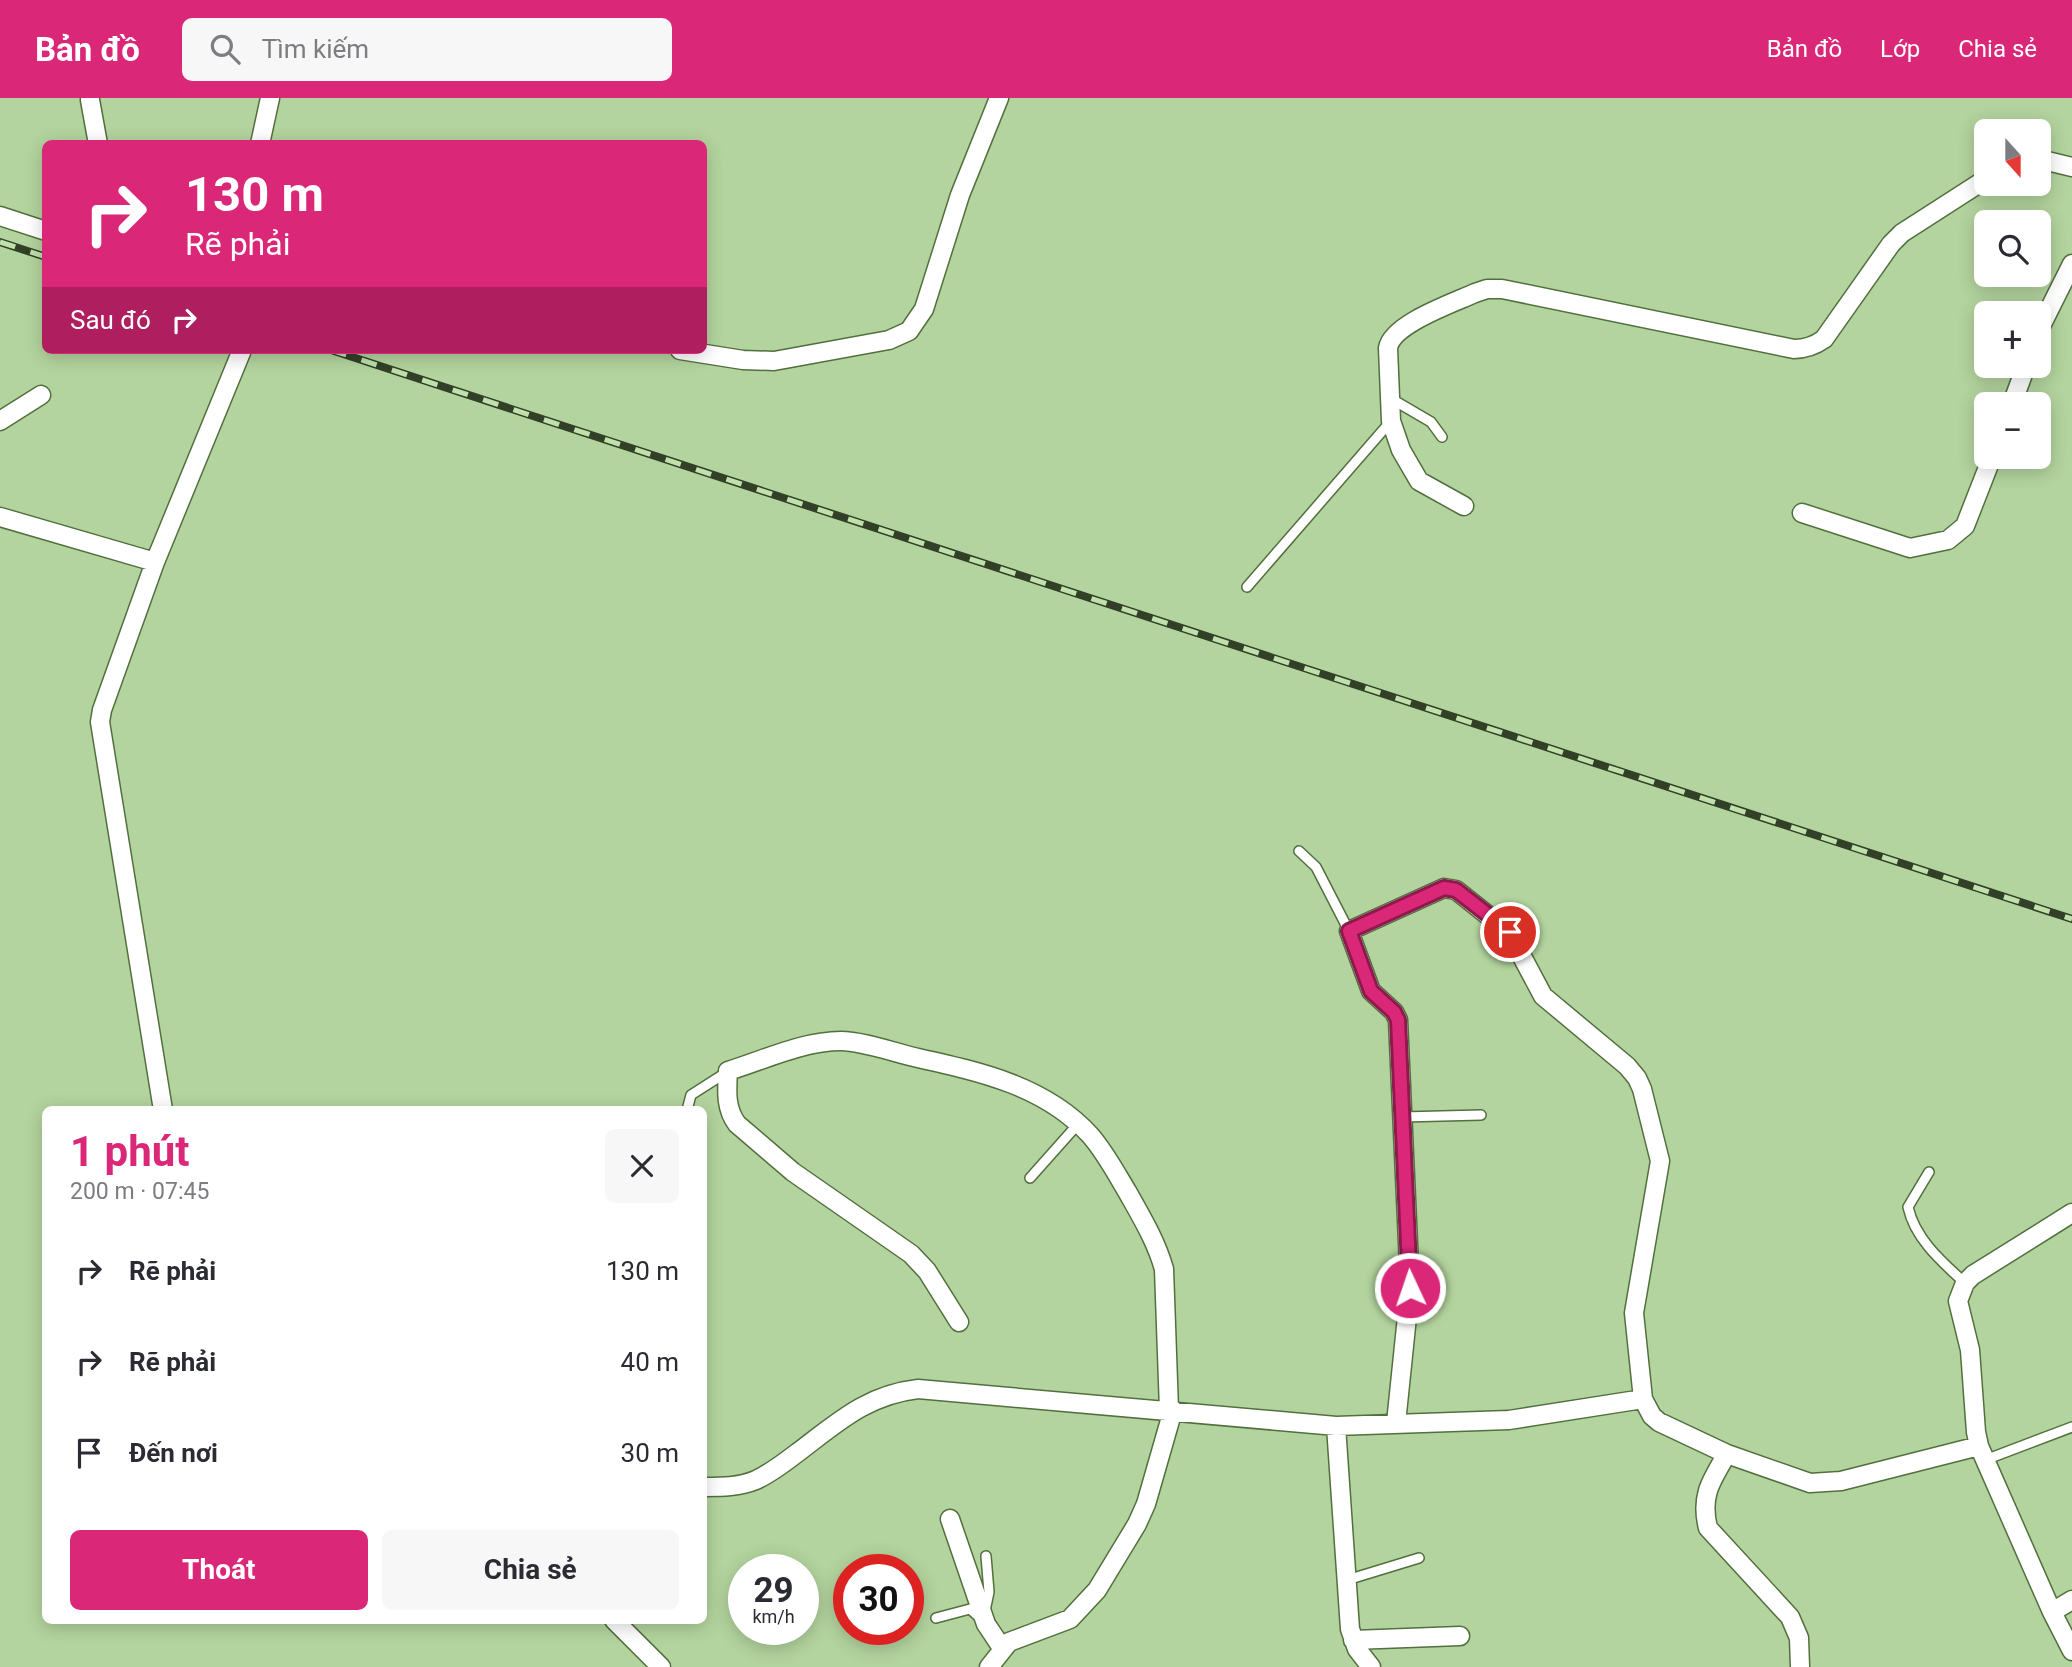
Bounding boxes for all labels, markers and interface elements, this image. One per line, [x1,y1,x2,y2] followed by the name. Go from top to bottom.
[182,18,672,81] search box
[35,30,140,69] text: Bản đồ
[206,30,244,68] icon: search
[262,34,369,64] text: Tìm kiếm
[1767,35,1842,63] text: Bản đồ
[1880,35,1920,63] text: Lớp
[1958,35,2037,63] text: Chia sẻ
[1974,119,2051,196] north arrow
[1974,119,2051,469] map controls
[185,166,324,223] text: 130 m
[70,168,161,259] icon: right
[1974,210,2051,287] button: search
[185,225,290,263] text: Rẽ phải
[165,301,203,339] icon: right
[1974,301,2051,378] button: +
[70,305,151,335] text: Sau đó
[1974,392,2051,469] button: −
[1480,902,1540,962] pin
[1491,913,1529,951] icon: arrive
[70,1127,189,1176] text: 1 phút
[605,1129,679,1203] button: close
[70,1178,209,1205] text: 200 m · 07:45
[1373,1251,1447,1325] position arrow
[70,1252,108,1290] icon: right
[129,1256,216,1286] text: Rẽ phải
[606,1256,679,1286] text: 130 m
[70,1343,108,1381] icon: right
[129,1347,216,1377] text: Rẽ phải
[621,1347,679,1377] text: 40 m
[70,1434,108,1472] icon: arrive
[129,1438,218,1468] text: Đến nơi
[621,1438,679,1468] text: 30 m
[70,1530,368,1610] button: Thoát
[382,1530,679,1610] button: Chia sẻ
[833,1554,924,1645] speed limit sign: 30
[753,1570,794,1611] text: 29
[752,1606,795,1627] text: km/h

